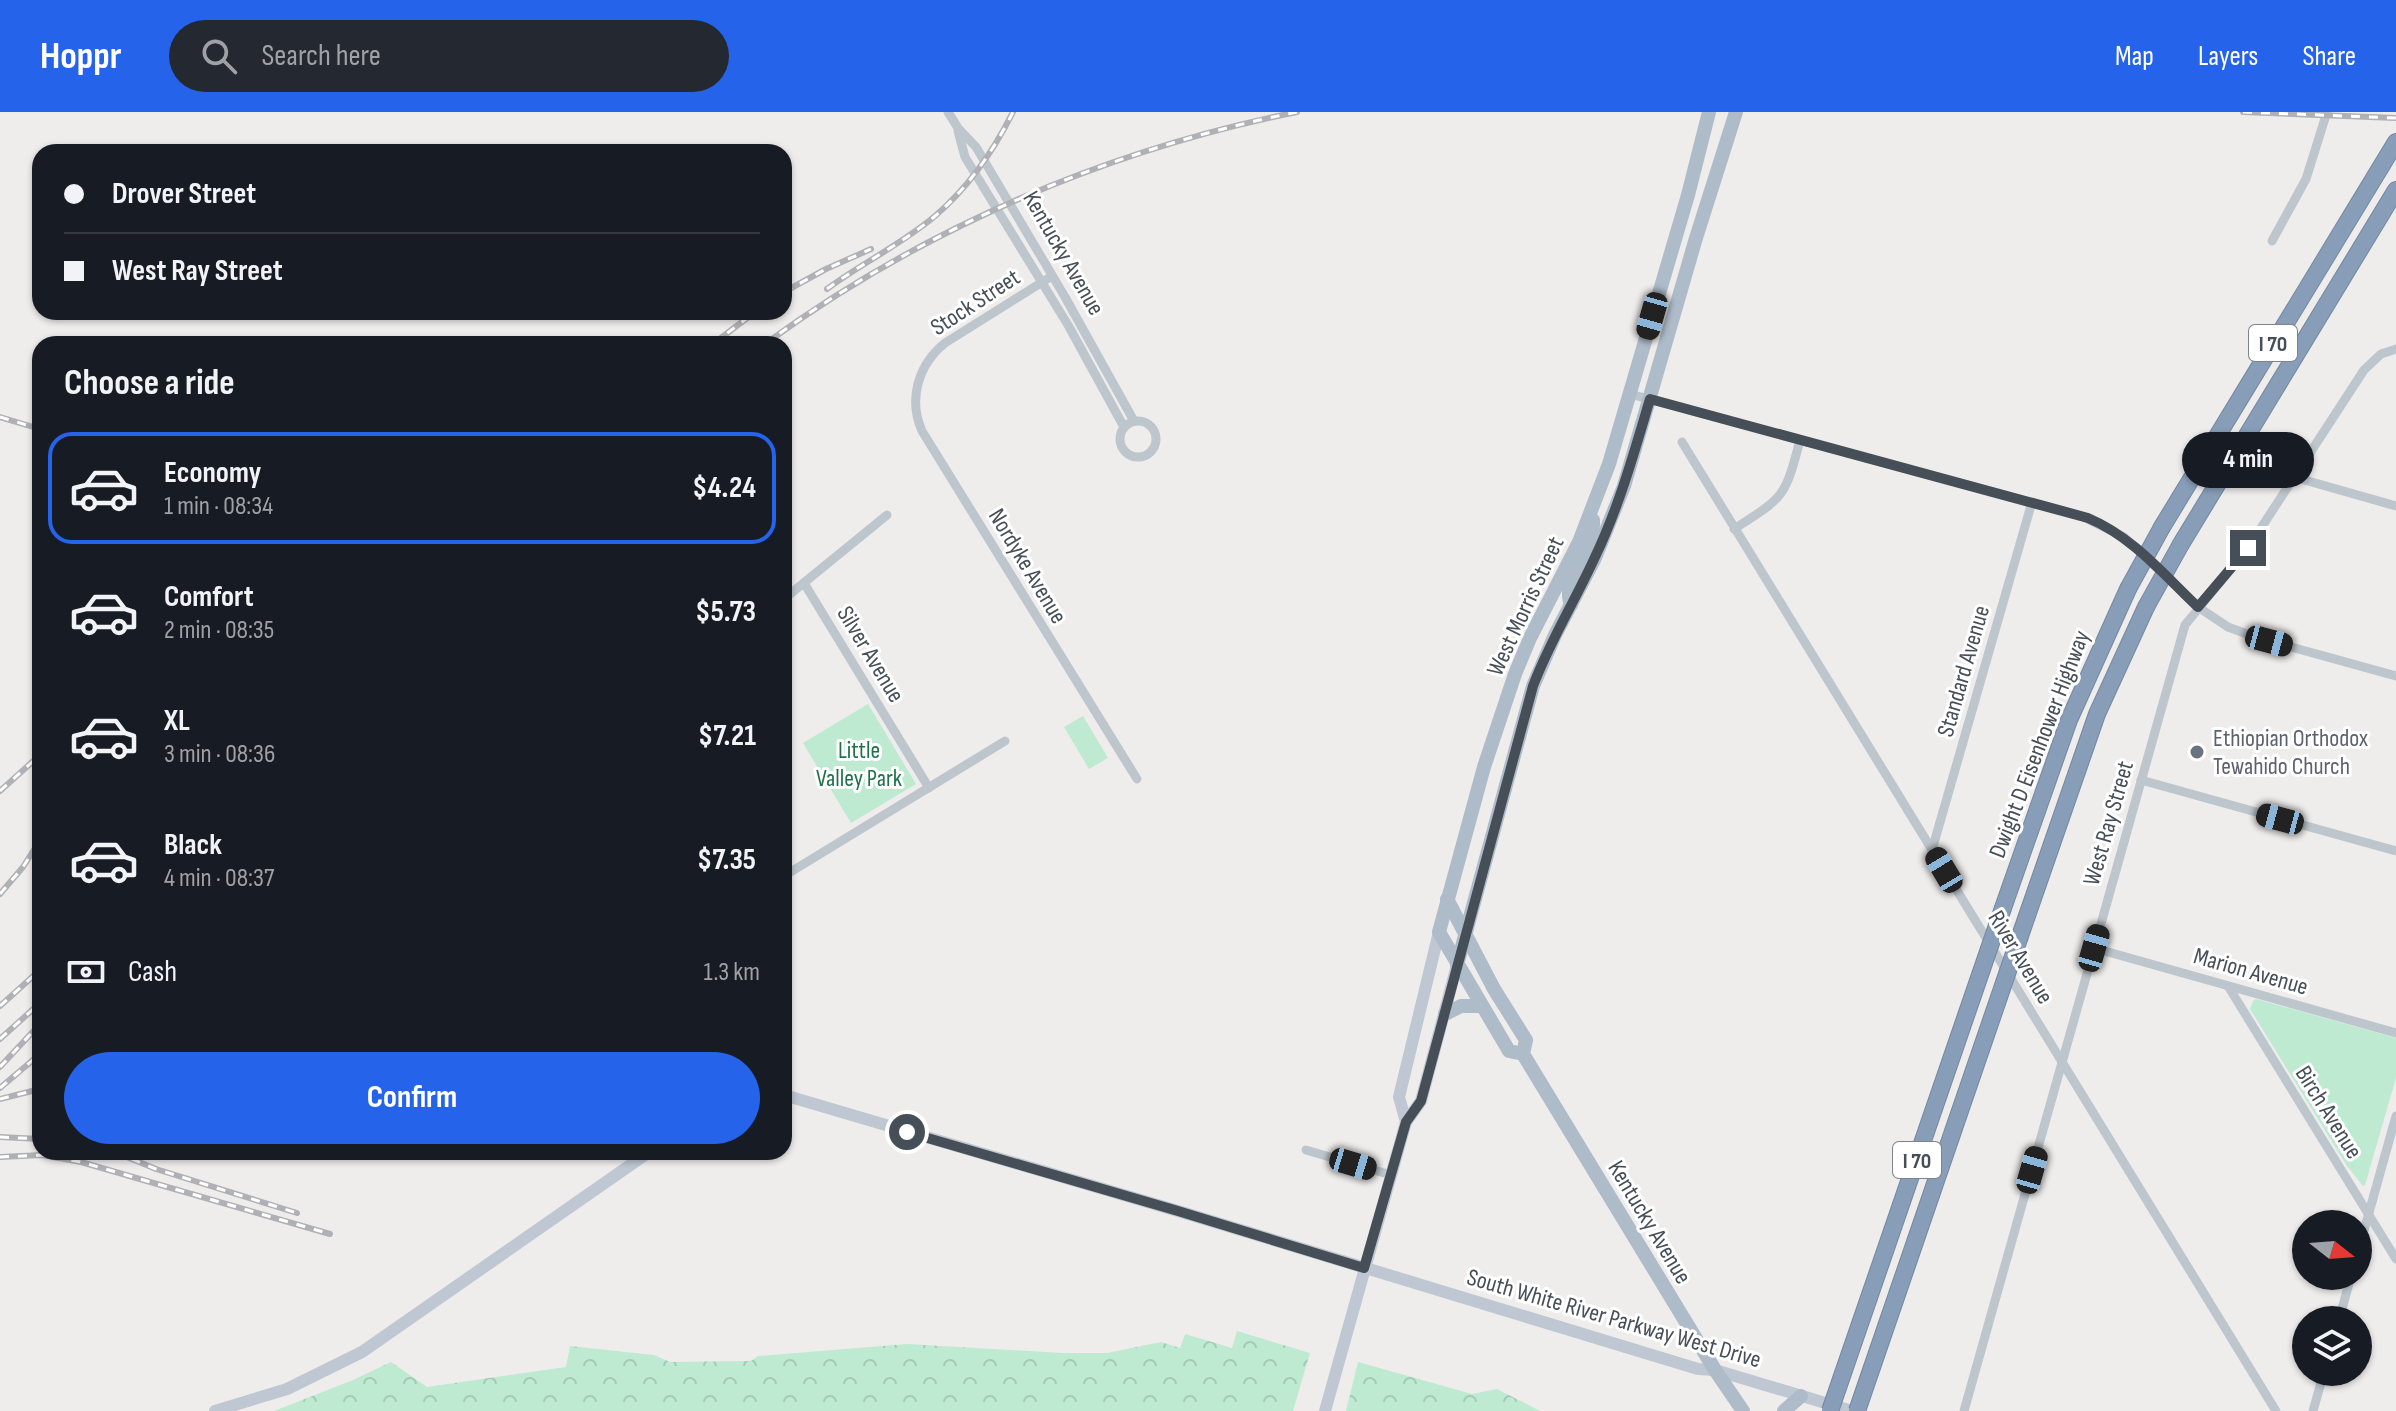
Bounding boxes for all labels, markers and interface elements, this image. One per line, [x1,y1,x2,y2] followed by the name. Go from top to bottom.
[169,20,729,92] search box
[40,34,121,79] text: Hoppr
[197,34,241,78] icon: search
[261,38,381,74] text: Search here
[2115,40,2154,73] text: Map
[2198,40,2258,73] text: Layers
[2302,40,2356,73] text: Share
[112,176,256,212] text: Drover Street
[1016,186,1111,320] street label: Kentucky Avenue
[112,253,283,289] text: West Ray Street
[925,263,1025,342] street label: Stock Street
[1634,290,1670,342] car
[2249,325,2297,361] road number: I 70
[64,362,235,405] text: Choose a ride
[2182,432,2314,488] callout: 4 min
[2223,444,2273,475] text: 4 min
[68,452,140,524] icon: car
[164,455,261,491] text: Economy
[692,470,756,506] text: $4.24
[164,491,273,522] text: 1 min · 08:34
[982,504,1073,629] street label: Nordyke Avenue
[2230,530,2266,566] route end
[1481,532,1570,680] street label: West Morris Street
[68,576,140,648] icon: car
[164,579,254,615] text: Comfort
[695,594,756,630] text: $5.73
[831,601,911,708] street label: Silver Avenue
[1931,602,1996,740] street label: Standard Avenue
[164,615,274,646] text: 2 min · 08:35
[2243,623,2295,659] car
[1983,626,2096,862] street label: Dwight D Eisenhower Highway
[68,700,140,772] icon: car
[164,703,190,739] text: XL
[698,718,756,754] text: $7.21
[2213,724,2368,781] place label: Ethiopian Orthodox Tewahido Church
[816,736,902,793] park label: Little Valley Park
[164,739,275,770] text: 3 min · 08:36
[2188,743,2206,761] marker: Ethiopian Orthodox Tewahido Church
[2077,758,2140,889] street label: West Ray Street
[2254,801,2306,837] car
[68,824,140,896] icon: car
[164,827,222,863] text: Black
[697,842,756,878] text: $7.35
[1921,843,1967,897] car
[164,863,274,894] text: 4 min · 08:37
[1981,905,2060,1009] street label: River Avenue
[2076,922,2112,974] car
[2190,941,2311,1002] street label: Marion Avenue
[64,950,108,994] icon: cash
[128,954,177,990] text: Cash
[704,957,760,988] text: 1.3 km
[64,1052,760,1144] button: Confirm
[2289,1060,2368,1164] street label: Birch Avenue
[889,1114,925,1150] route start
[1893,1142,1941,1178] road number: I 70
[2014,1144,2050,1196] car
[1327,1146,1379,1182] car
[1601,1155,1698,1289] street label: Kentucky Avenue
[2292,1210,2372,1290] north arrow
[2292,1210,2372,1386] map controls
[1463,1263,1764,1374] street label: South White River Parkway West Drive
[2292,1306,2372,1386] button: layers

